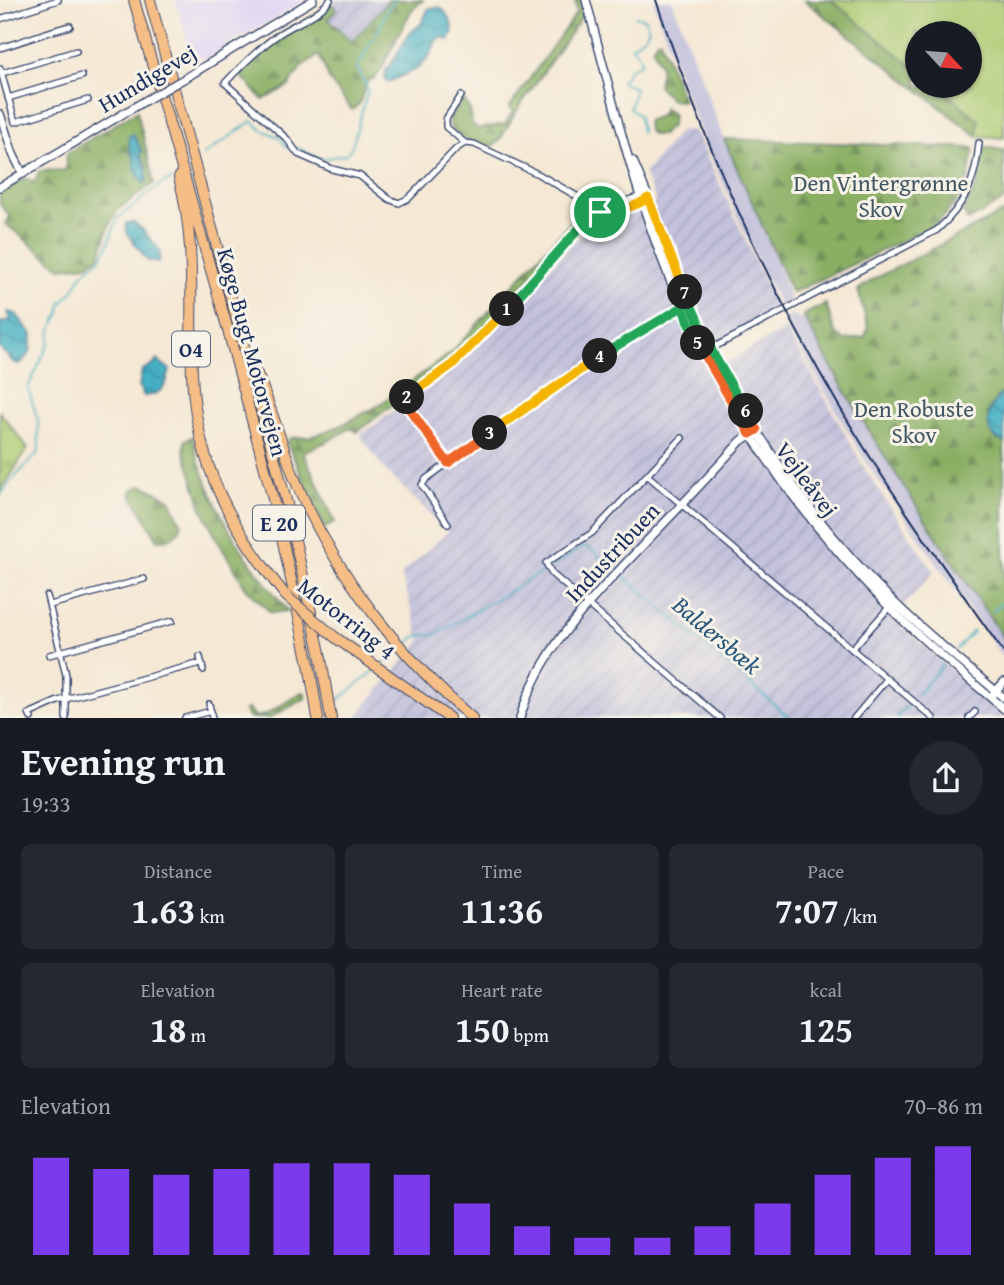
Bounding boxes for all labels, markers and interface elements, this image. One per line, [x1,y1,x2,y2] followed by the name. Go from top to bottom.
[905,21,982,98] north arrow
[905,21,982,98] map controls
[92,36,202,120] street label: Hundigevej
[794,166,968,225] park label: Den Vintergrønne Skov
[570,182,630,242] pin
[581,193,619,231] icon: arrive
[209,244,297,460] street label: Køge Bugt Motorvejen
[668,274,702,310] pin: 7
[680,277,689,305] text: 7
[490,292,524,326] pin: 1
[502,294,511,322] text: 1
[680,326,716,360] pin: 5
[693,328,702,356] text: 5
[172,332,210,366] road number: O4
[582,338,618,374] pin: 4
[595,341,604,369] text: 4
[390,380,424,414] pin: 2
[402,382,411,410] text: 2
[854,392,974,451] park label: Den Robuste Skov
[728,394,764,428] pin: 6
[741,396,750,424] text: 6
[472,416,508,450] pin: 3
[485,418,494,446] text: 3
[768,434,846,524] street label: Vejleåvej
[557,495,667,609] street label: Industribuen
[253,505,305,540] road number: E 20
[291,569,403,667] street label: Motorring 4
[664,587,769,682] water label: Baldersbæk
[21,733,225,789] text: Evening run
[909,741,983,815] button: share
[21,787,71,820] text: 19:33
[144,857,212,885] text: Distance
[482,857,522,885] text: Time
[808,857,844,885] text: Pace
[131,885,195,936] text: 1.63
[461,885,543,936] text: 11:36
[775,885,839,936] text: 7:07
[195,902,225,930] text: km
[839,902,877,930] text: /km
[141,976,215,1004] text: Elevation
[461,976,543,1004] text: Heart rate
[810,976,842,1004] text: kcal
[150,1004,186,1055] text: 18
[455,1004,509,1055] text: 150
[799,1004,853,1055] text: 125
[186,1021,206,1049] text: m
[509,1021,549,1049] text: bpm
[21,1089,111,1122] text: Elevation
[904,1089,983,1122] text: 70–86 m

